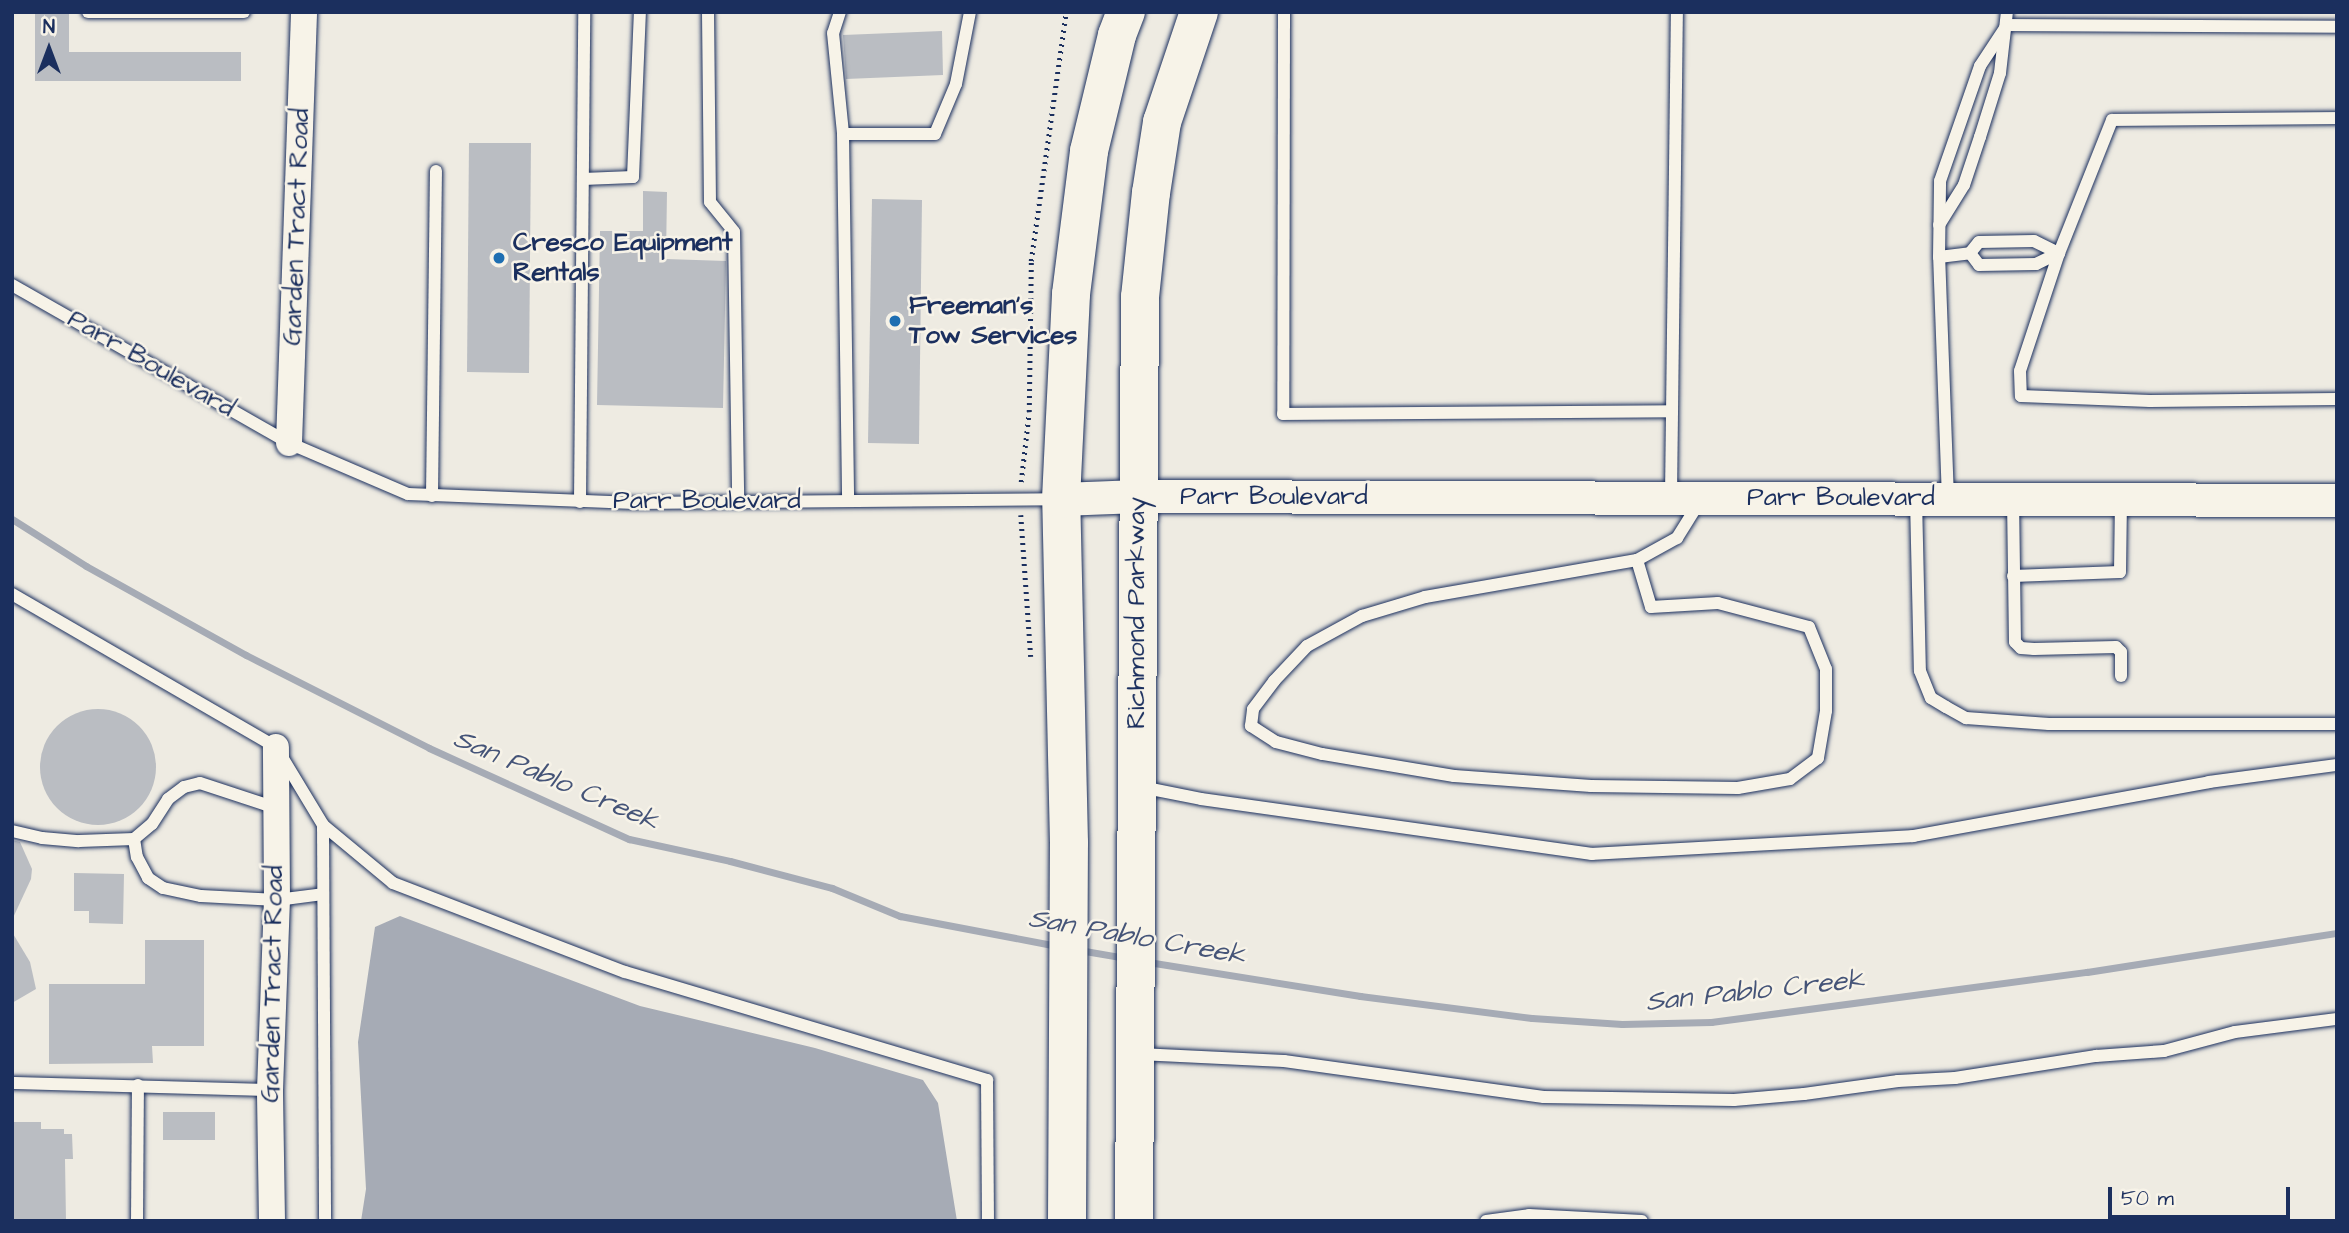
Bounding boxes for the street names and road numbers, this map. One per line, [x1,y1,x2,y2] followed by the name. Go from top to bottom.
[277,108,317,346] street label: Garden Tract Road
[62,304,240,424] street label: Parr Boulevard
[1180,481,1368,513] street label: Parr Boulevard
[1747,482,1935,514] street label: Parr Boulevard
[613,485,801,517] street label: Parr Boulevard
[1121,497,1153,729] street label: Richmond Parkway
[255,865,291,1103] street label: Garden Tract Road

